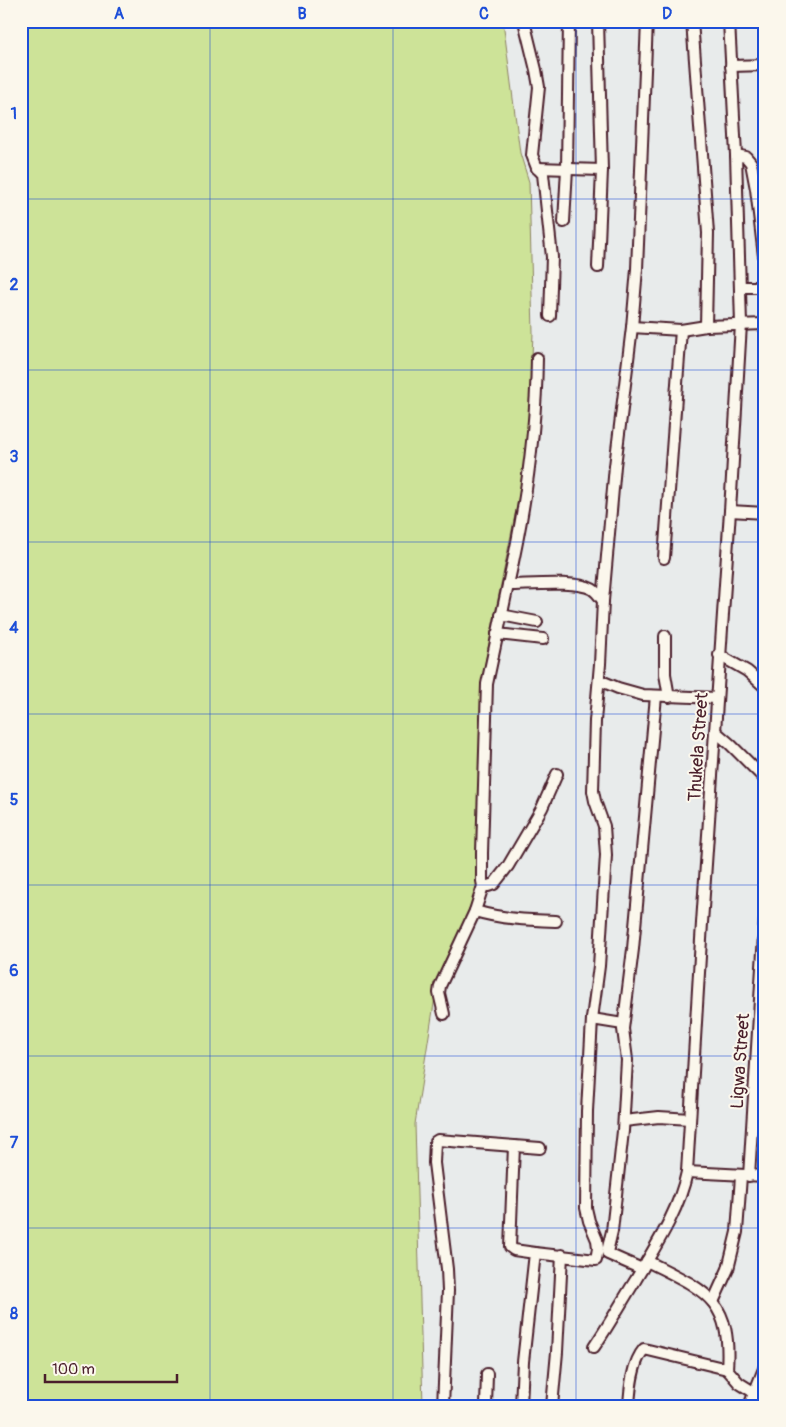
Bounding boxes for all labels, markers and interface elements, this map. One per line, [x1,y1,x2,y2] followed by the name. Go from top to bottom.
[114,4,125,24] text: A
[297,4,307,24] text: B
[479,4,489,24] text: C
[662,4,672,24] text: D
[11,104,17,124] text: 1
[10,275,19,295] text: 2
[10,447,19,467] text: 3
[9,618,19,638] text: 4
[683,691,714,802] street label: Thukela Street
[10,790,19,810] text: 5
[9,961,19,981] text: 6
[726,1012,755,1110] street label: Ligwa Street
[10,1133,19,1153] text: 7
[10,1304,18,1324] text: 8
[45,1352,178,1384] scale bar
[52,1360,95,1379] text: 100 m

